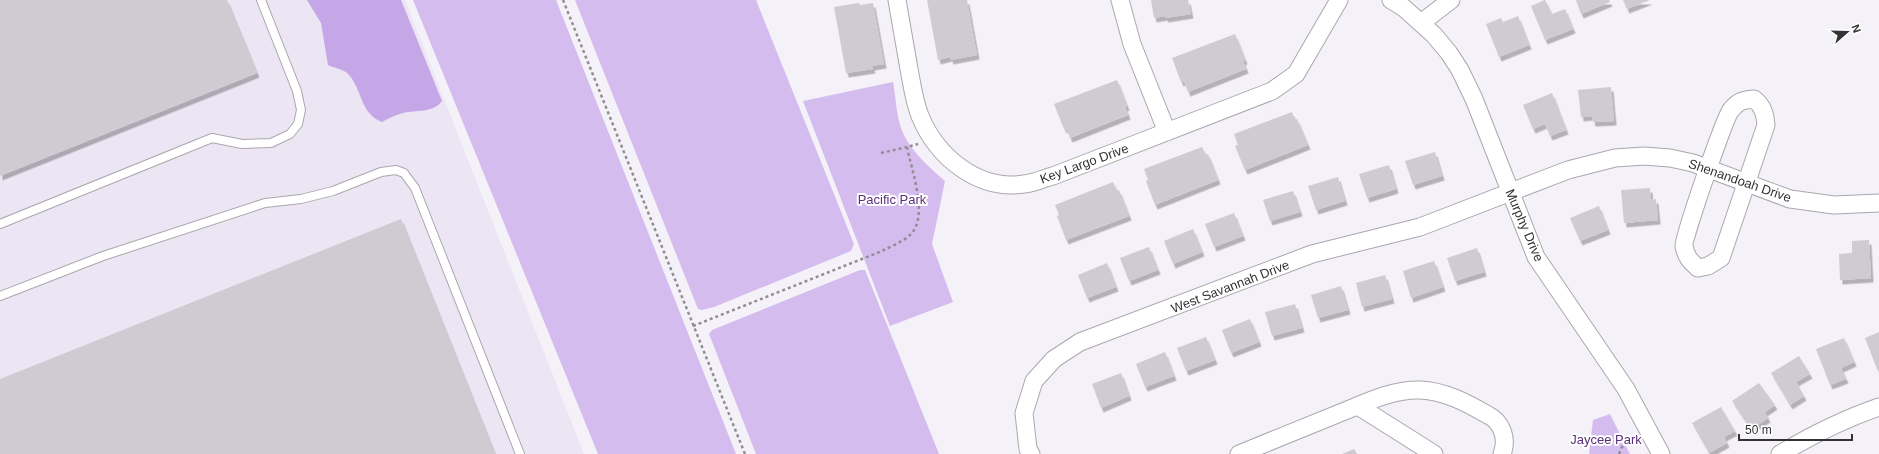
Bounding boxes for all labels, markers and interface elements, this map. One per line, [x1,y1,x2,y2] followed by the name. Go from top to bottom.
[1827,12,1867,52] north arrow
[1849,23,1863,34] text: N
[1038,140,1131,186] street label: Key Largo Drive
[1686,156,1793,205] street label: Shenandoah Drive
[1503,187,1547,264] street label: Murphy Drive
[858,192,927,207] park label: Pacific Park
[1169,257,1291,316] street label: West Savannah Drive
[1739,416,1852,442] scale bar
[1745,423,1772,437] text: 50 m
[1570,432,1642,447] park label: Jaycee Park

